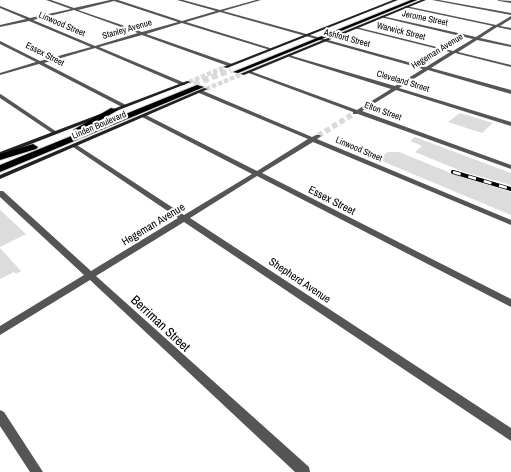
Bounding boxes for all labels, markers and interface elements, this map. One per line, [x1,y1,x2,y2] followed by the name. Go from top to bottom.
[401,7,449,29] street label: Jerome Street
[37,9,87,39] street label: Linwood Street
[101,16,153,42] street label: Stanley Avenue
[375,19,427,43] street label: Warwick Street
[322,26,371,50] street label: Ashford Street
[409,30,465,72] street label: Hegeman Avenue
[24,39,66,69] street label: Essex Street
[375,67,431,95] street label: Cleveland Street
[363,99,403,123] street label: Elton Street
[70,108,128,142] street label: Linden Boulevard
[334,134,384,164] street label: Linwood Street
[306,182,358,218] street label: Essex Street
[119,200,187,248] street label: Hegeman Avenue
[266,254,334,306] street label: Shepherd Avenue
[127,291,194,355] street label: Berriman Street

